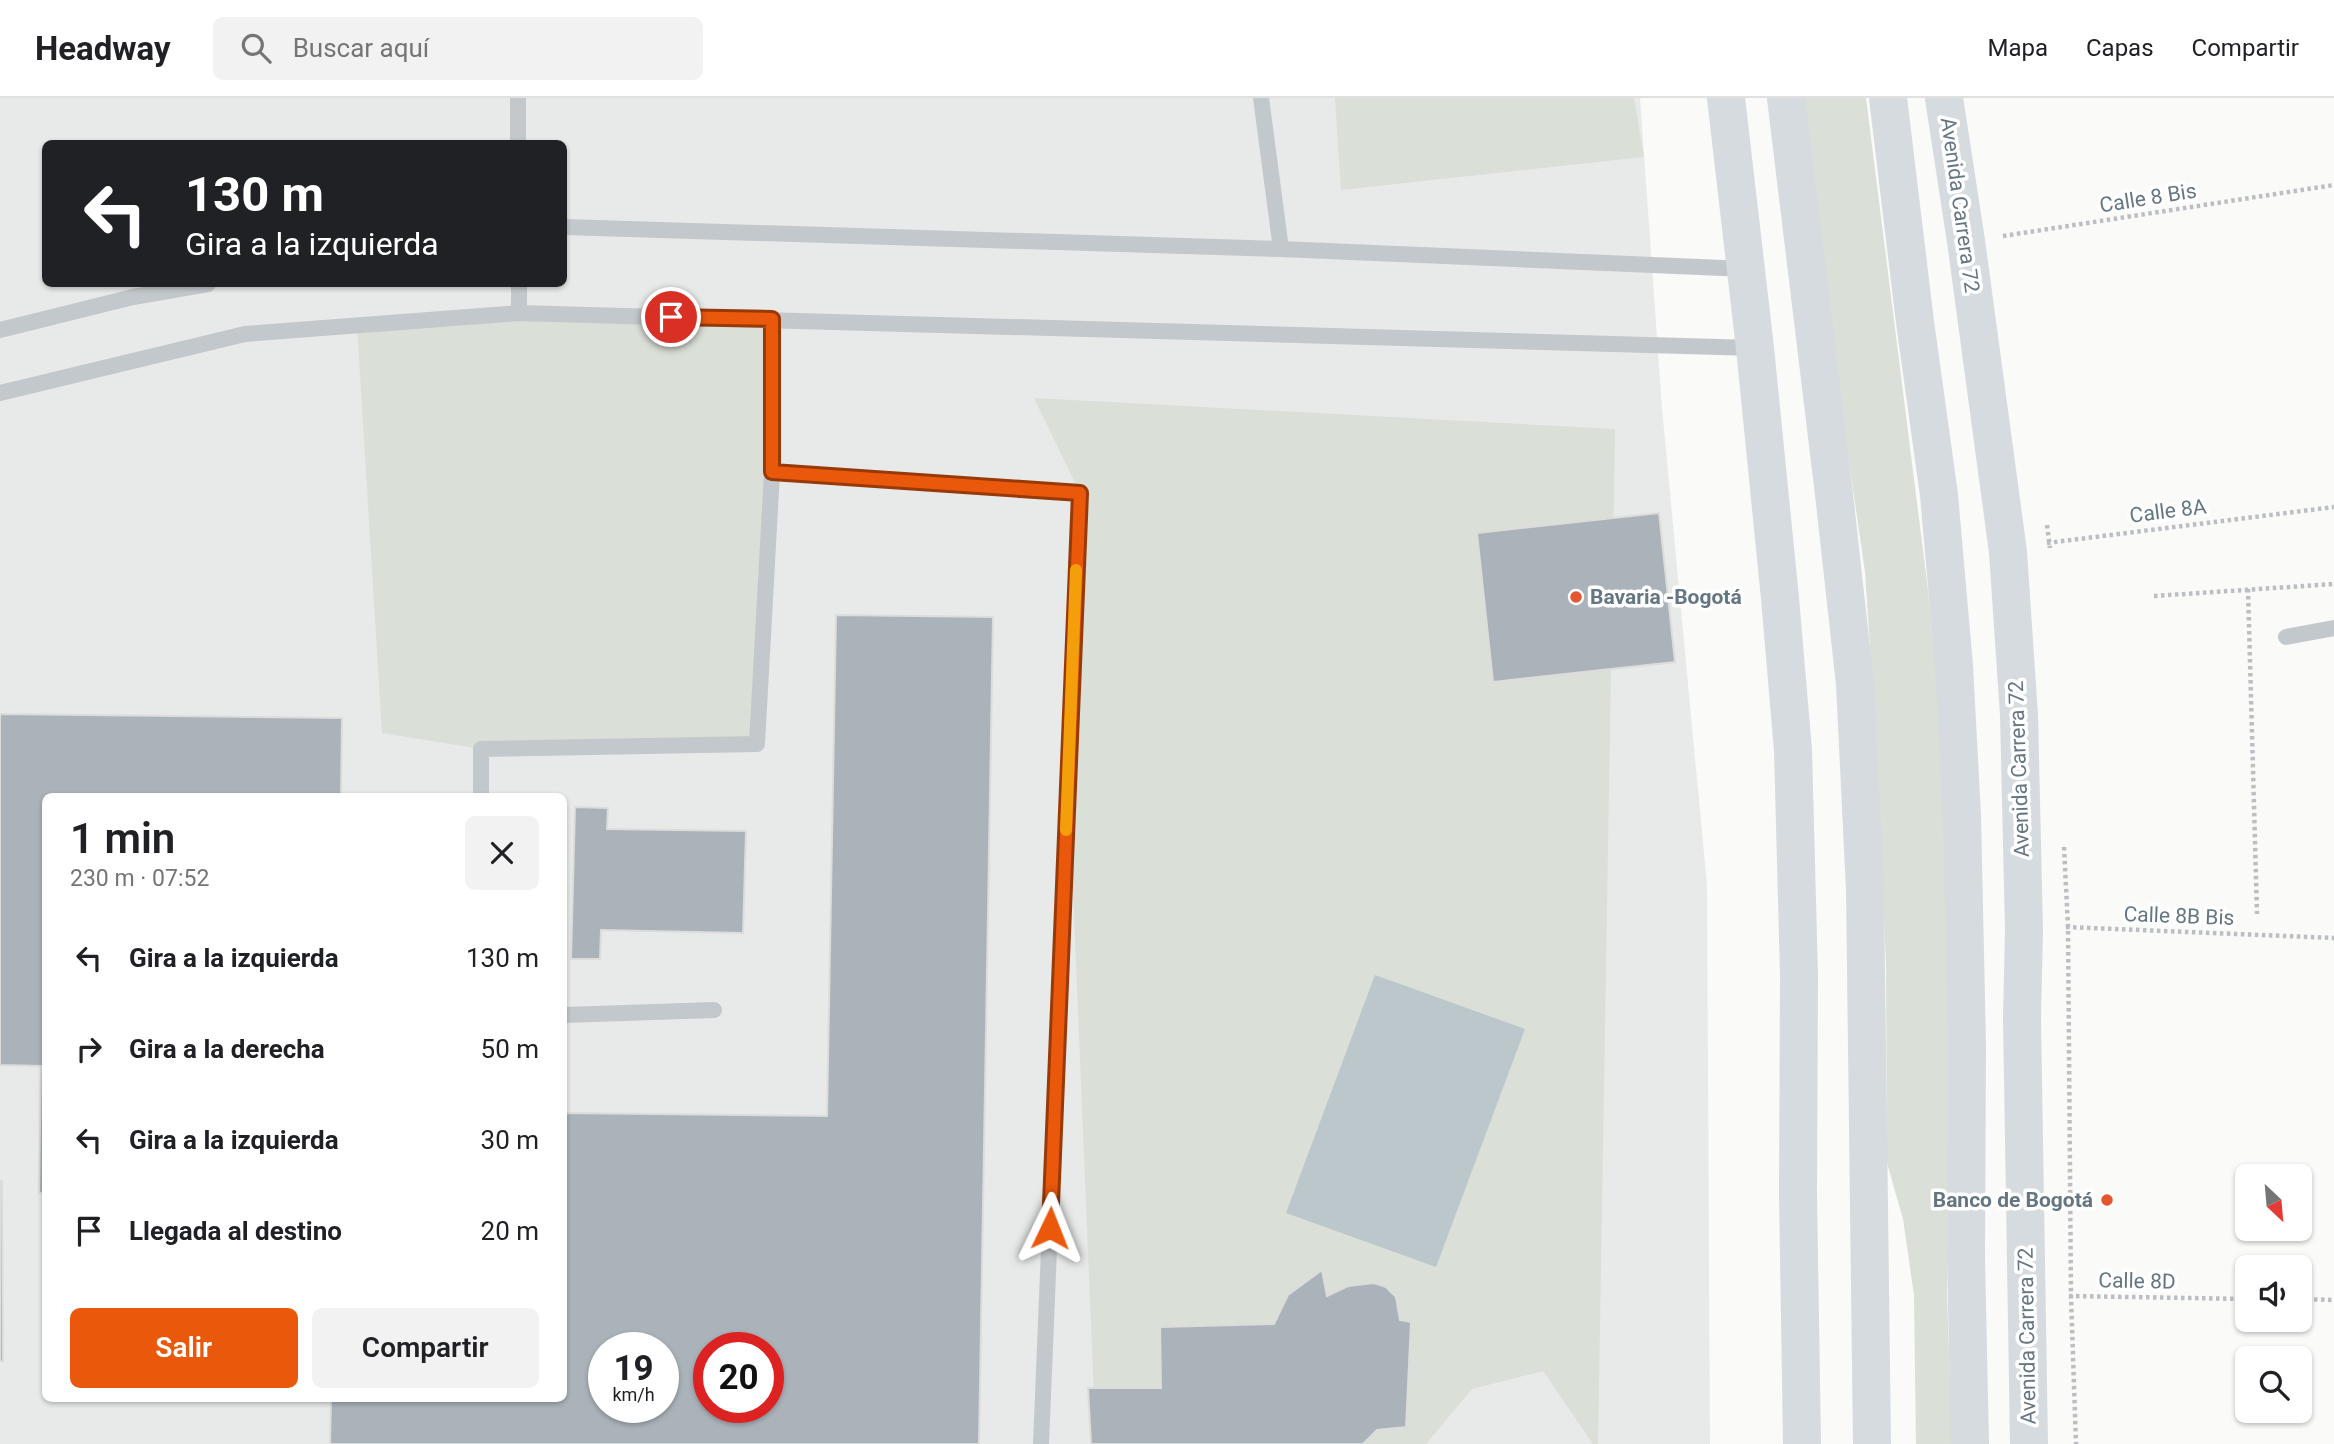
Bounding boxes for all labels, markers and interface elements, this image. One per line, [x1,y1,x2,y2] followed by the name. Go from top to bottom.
[213,17,703,80] search box
[35,29,171,68] text: Headway
[237,29,275,67] icon: search
[293,33,429,63] text: Buscar aquí
[1987,34,2048,62] text: Mapa
[2086,34,2154,62] text: Capas
[2192,34,2299,62] text: Compartir
[1936,116,1984,294] street label: Avenida Carrera 72
[185,166,324,223] text: 130 m
[70,168,161,259] icon: left
[2098,179,2198,217] street label: Calle 8 Bis
[185,225,439,263] text: Gira a la izquierda
[641,287,701,347] pin
[652,298,690,336] icon: arrive
[2128,494,2208,528] street label: Calle 8A
[1590,585,1742,609] place label: Bavaria -Bogotá
[1568,589,1584,605] marker: Bavaria -Bogotá
[2004,680,2034,858] street label: Avenida Carrera 72
[70,814,175,863] text: 1 min
[465,816,539,890] button: close
[70,865,209,892] text: 230 m · 07:52
[2123,902,2235,930] street label: Calle 8B Bis
[70,939,108,977] icon: left
[129,943,339,973] text: Gira a la izquierda
[466,943,539,973] text: 130 m
[70,1030,108,1068] icon: right
[129,1034,325,1064] text: Gira a la derecha
[481,1034,539,1064] text: 50 m
[70,1121,108,1159] icon: left
[129,1125,339,1155] text: Gira a la izquierda
[481,1125,539,1155] text: 30 m
[2235,1164,2312,1241] north arrow
[2235,1164,2312,1423] map controls
[1933,1188,2093,1212] place label: Banco de Bogotá
[1013,1191,1087,1265] position arrow
[2099,1192,2115,1208] marker: Banco de Bogotá
[70,1212,108,1250] icon: arrive
[129,1216,342,1246] text: Llegada al destino
[481,1216,539,1246] text: 20 m
[2013,1247,2041,1425] street label: Avenida Carrera 72
[2235,1255,2312,1332] button: sound
[2098,1268,2176,1294] street label: Calle 8D
[70,1308,298,1388] button: Salir
[312,1308,539,1388] button: Compartir
[693,1332,784,1423] speed limit sign: 20
[2235,1346,2312,1423] button: search
[613,1348,654,1389] text: 19
[612,1384,655,1405] text: km/h

